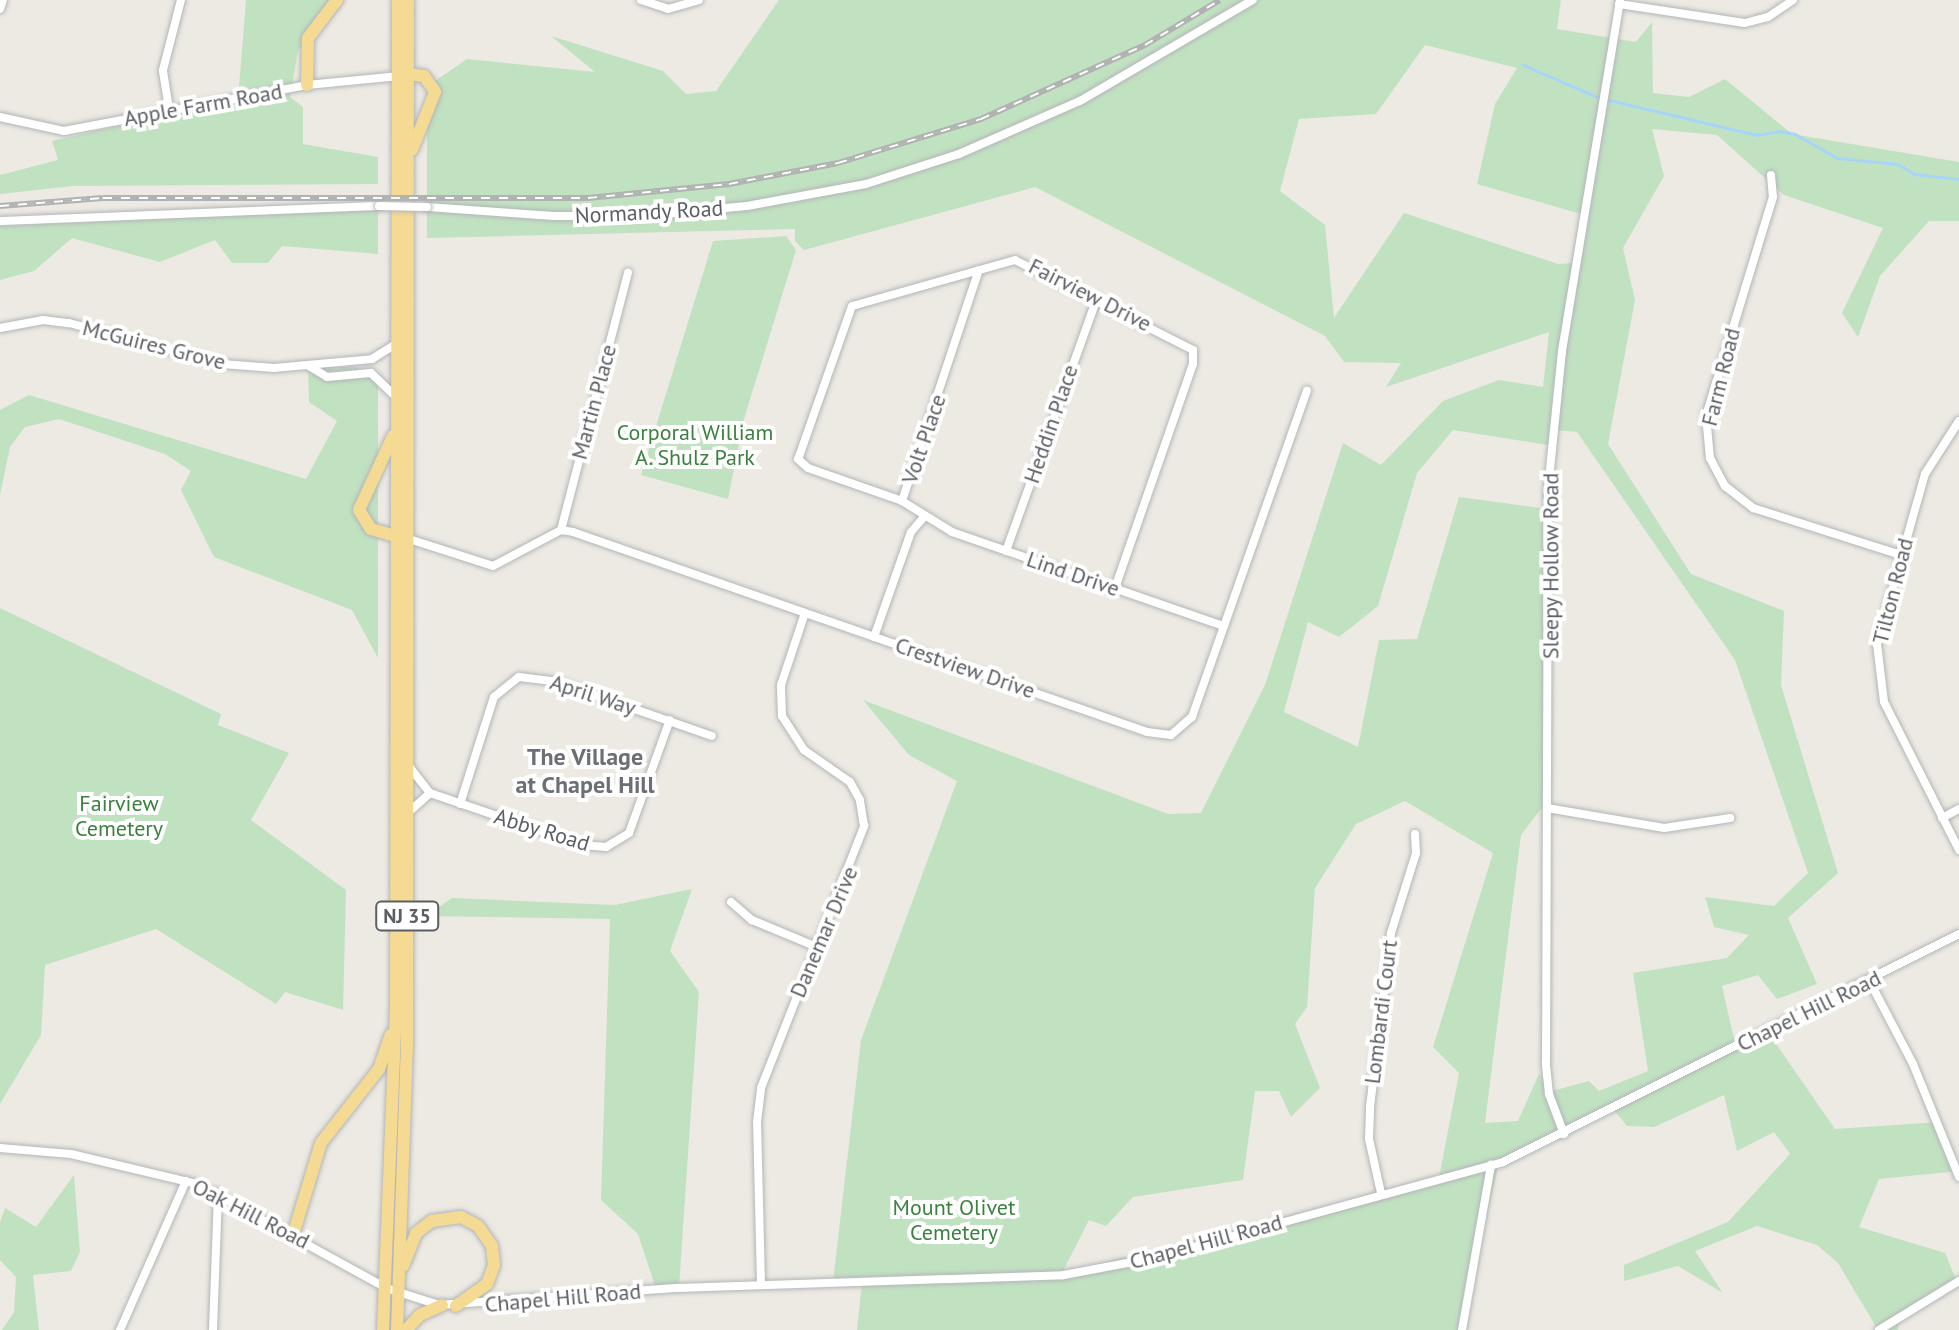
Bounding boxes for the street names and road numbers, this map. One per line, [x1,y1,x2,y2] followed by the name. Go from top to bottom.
[122,78,284,132] street label: Apple Farm Road
[574,195,724,229] street label: Normandy Road
[1024,253,1156,337] street label: Fairview Drive
[80,314,228,376] street label: McGuires Grove
[1696,325,1746,429] street label: Farm Road
[566,342,622,462] street label: Martin Place
[1018,361,1084,487] street label: Heddin Place
[896,391,952,487] street label: Volt Place
[1538,472,1564,660] street label: Sleepy Hollow Road
[1867,535,1919,647] street label: Tilton Road
[1023,546,1123,602] street label: Lind Drive
[892,632,1038,704] street label: Crestview Drive
[547,669,639,721] street label: April Way
[491,803,593,857] street label: Abby Road
[785,862,863,1002] street label: Danemar Drive
[375,900,439,932] road number: NJ 35
[1359,939,1403,1085] street label: Lombardi Court
[1733,965,1885,1057] street label: Chapel Hill Road
[188,1173,314,1255] street label: Oak Hill Road
[1127,1209,1285,1275] street label: Chapel Hill Road
[484,1278,642,1318] street label: Chapel Hill Road

